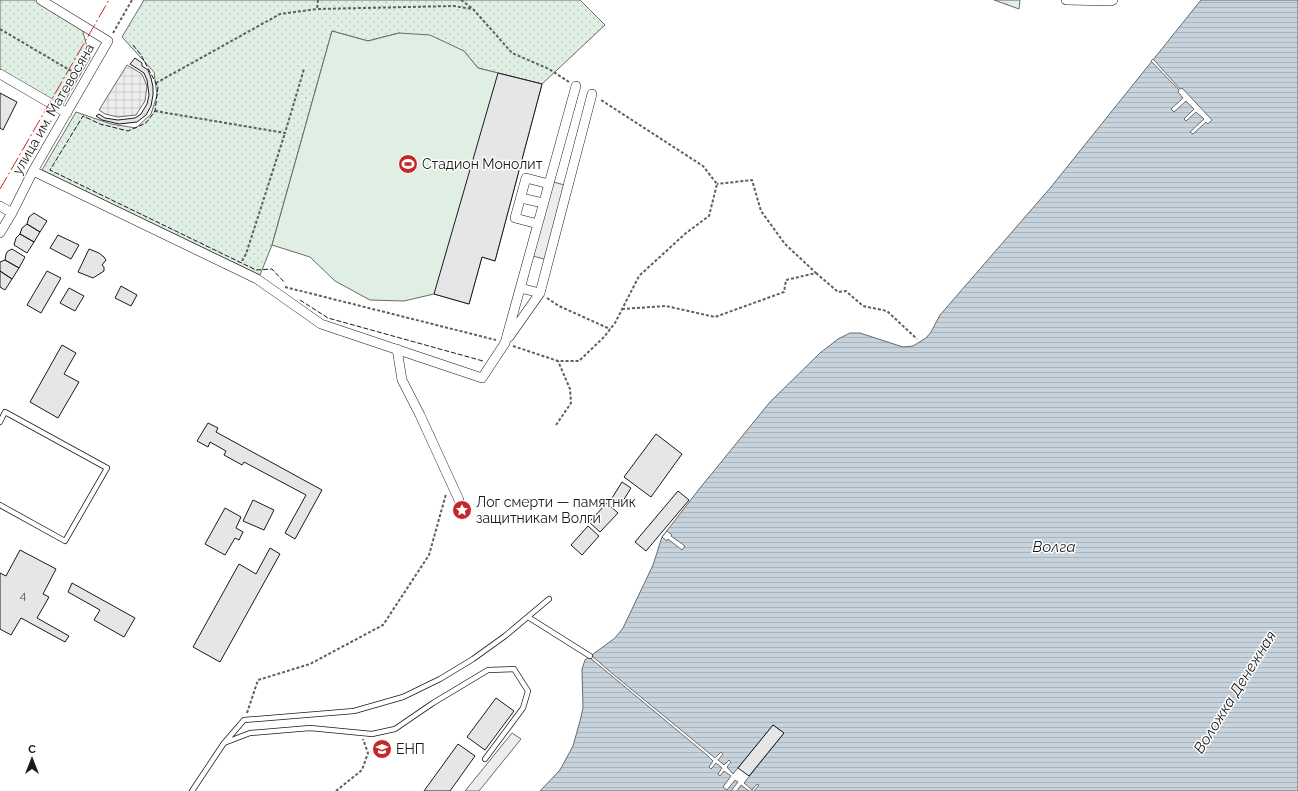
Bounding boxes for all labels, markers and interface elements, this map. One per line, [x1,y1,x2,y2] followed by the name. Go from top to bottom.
[9,41,97,177] street label: улица им. Матевосяна
[397,153,419,175] sports icon: Стадион Монолит
[422,156,543,172] place label: Стадион Монолит
[476,494,636,526] place label: Лог смерти — памятник защитникам Волги
[451,499,473,521] place icon: Лог смерти — памятник защитникам Волги
[1033,538,1075,556] water label: Волга
[20,588,27,602] house number: 4
[1190,627,1280,757] water label: Воложка Денежная
[371,738,393,760] school or university icon: ЕНП
[12,739,52,779] north arrow
[396,741,425,757] place label: ЕНП
[28,743,36,756] text: С

